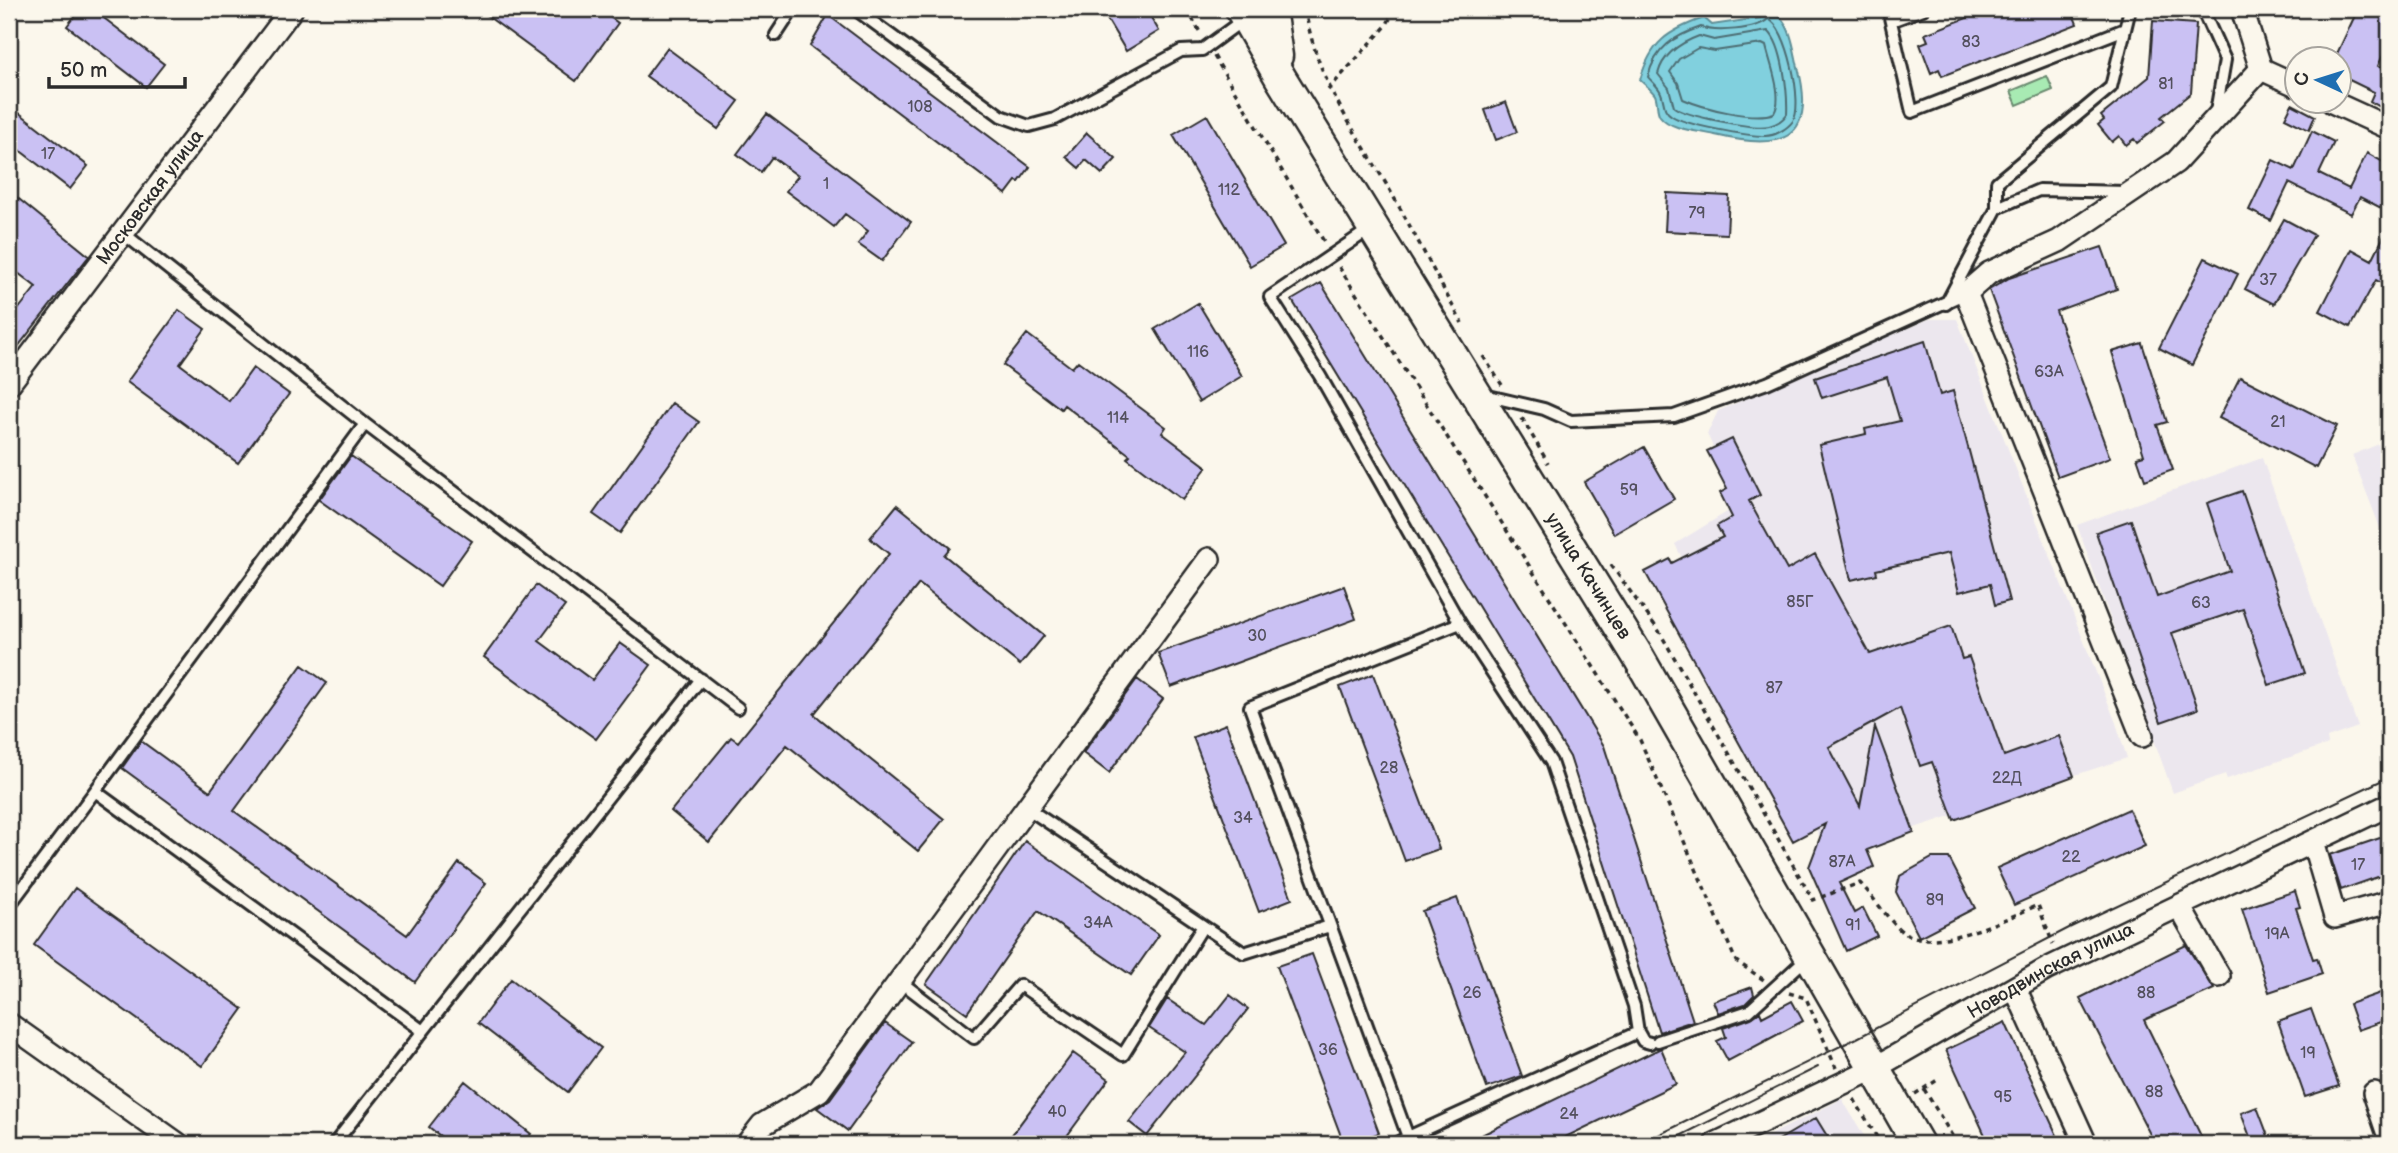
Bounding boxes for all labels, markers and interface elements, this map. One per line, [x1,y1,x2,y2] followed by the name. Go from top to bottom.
[1961,33,1981,52] house number: 83
[49,46,186,90] scale bar
[2282,46,2352,116] north arrow
[60,58,107,83] text: 50 m
[2291,72,2314,86] text: С
[2158,75,2174,94] house number: 81
[908,98,932,117] house number: 108
[92,125,208,269] street label: Московская улица
[41,145,55,164] house number: 17
[823,175,829,194] house number: 1
[1218,181,1240,200] house number: 112
[1688,204,1706,223] house number: 79
[2259,271,2277,290] house number: 37
[1187,343,1209,362] house number: 116
[2034,363,2064,382] house number: 63А
[1107,409,1129,428] house number: 114
[2270,413,2286,432] house number: 21
[1620,481,1638,500] house number: 59
[1541,509,1636,643] street label: улица Качинцев
[1786,593,1814,612] house number: 85Г
[2191,594,2211,613] house number: 63
[1247,627,1267,646] house number: 30
[1765,679,1783,698] house number: 87
[1380,759,1398,778] house number: 28
[1992,769,2022,788] house number: 22Д
[1233,809,1253,828] house number: 34
[2062,848,2081,867] house number: 22
[1829,853,1856,872] house number: 87А
[2351,856,2365,875] house number: 17
[1926,891,1944,910] house number: 89
[1083,914,1113,933] house number: 34А
[1845,916,1861,935] house number: 91
[1963,918,2138,1024] street label: Новодвинская улица
[2264,925,2290,944] house number: 19А
[1462,984,1482,1003] house number: 26
[2137,984,2155,1003] house number: 88
[1318,1041,1338,1060] house number: 36
[2300,1044,2316,1063] house number: 19
[2145,1083,2163,1102] house number: 88
[1994,1088,2012,1107] house number: 95
[1047,1103,1067,1122] house number: 40
[1560,1105,1579,1124] house number: 24

